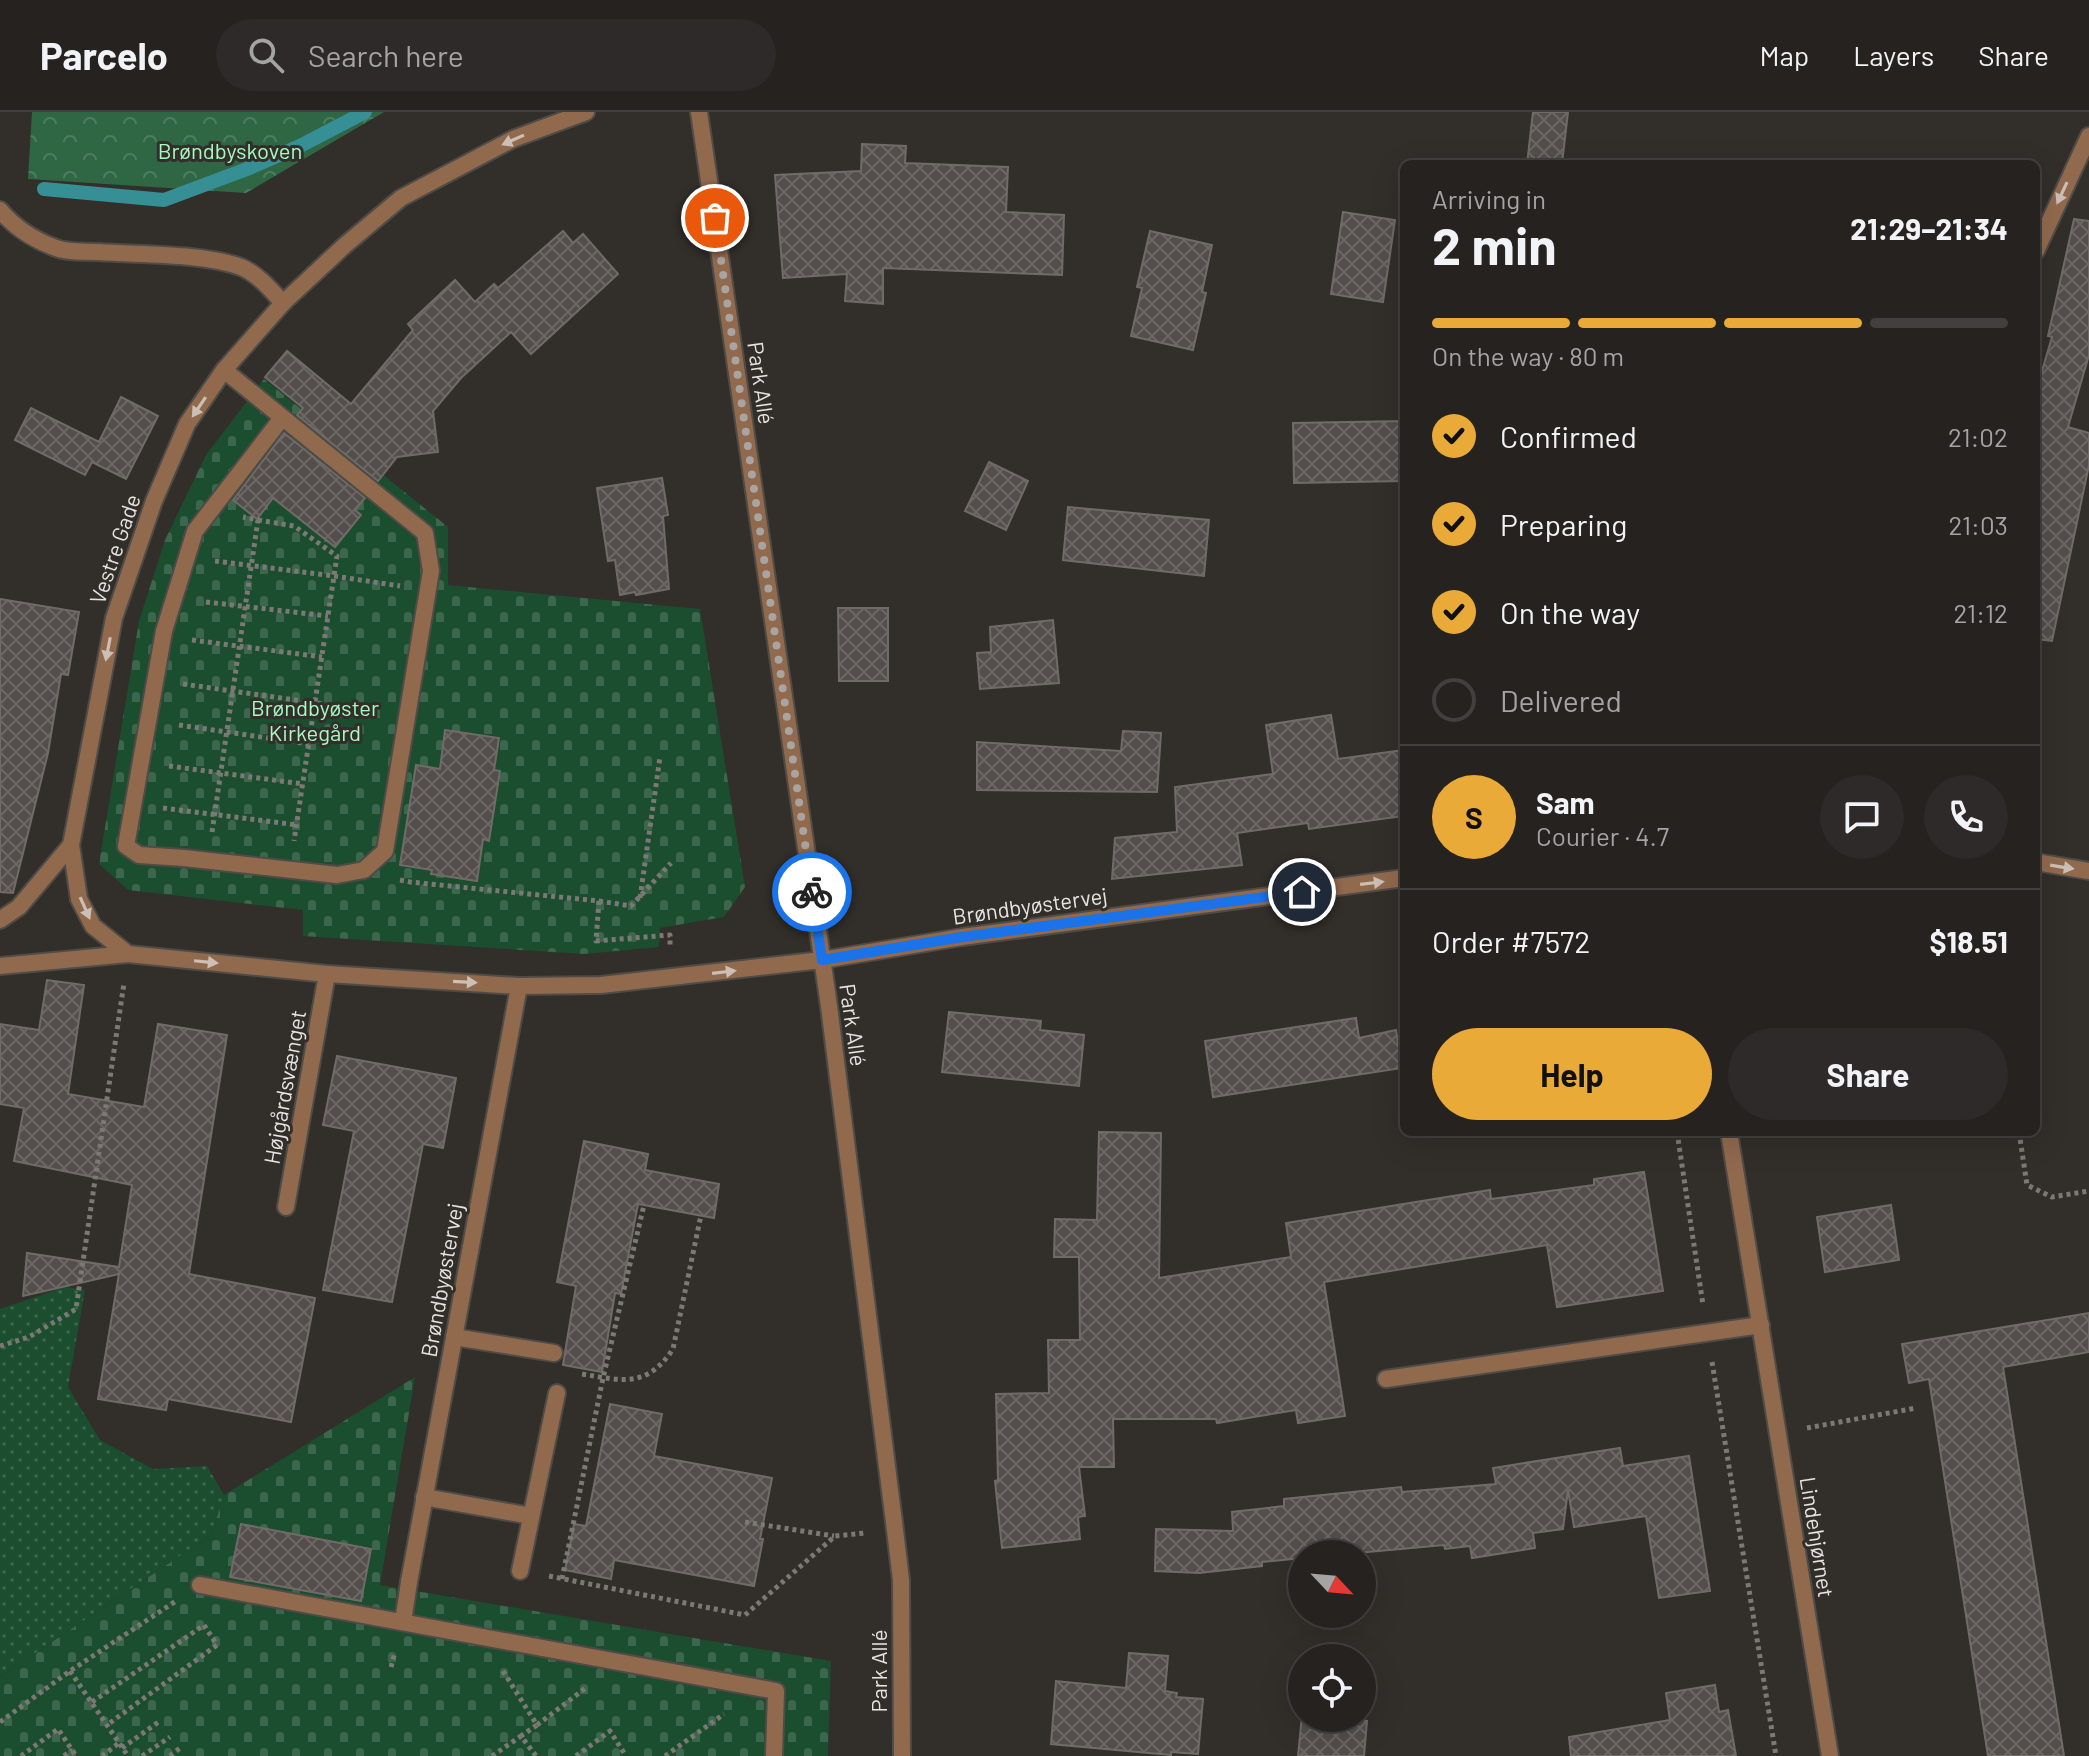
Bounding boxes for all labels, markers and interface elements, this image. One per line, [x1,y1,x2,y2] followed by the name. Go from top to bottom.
[216,19,776,91] search box
[40,32,168,78] text: Parcelo
[244,33,288,77] icon: search
[308,37,464,73] text: Search here
[1759,38,1809,72] text: Map
[1853,38,1934,72] text: Layers
[1978,38,2049,72] text: Share
[501,133,525,146] one-way arrow
[158,137,302,163] park label: Brøndbyskoven
[2056,182,2069,205] one-way arrow
[1432,183,1546,214] text: Arriving in
[681,184,749,252] pin
[693,196,737,240] icon: bag
[1850,210,2008,246] text: 21:29–21:34
[1432,213,1557,275] text: 2 min
[743,340,781,426] street label: Park Allé
[1432,340,1624,371] text: On the way · 80 m
[192,396,207,417] one-way arrow
[1432,414,1476,458] icon: check
[1500,418,1637,454] text: Confirmed
[1948,421,2008,452] text: 21:02
[83,490,145,607] street label: Vestre Gade
[1432,502,1476,546] icon: check
[1500,506,1627,542] text: Preparing
[1948,509,2008,540] text: 21:03
[1432,590,1476,634] icon: check
[1500,594,1640,630] text: On the way
[1953,597,2008,628] text: 21:12
[102,637,114,662] one-way arrow
[1500,682,1622,718] text: Delivered
[251,694,379,745] park label: Brøndbyøster Kirkegård
[1820,775,1904,859] button: chat
[1924,775,2008,859] button: phone
[1536,784,1595,820] text: Sam
[1465,799,1483,835] text: S
[1536,820,1669,851] text: Courier · 4.7
[772,852,852,932] courier
[1268,858,1336,926] pin
[2050,862,2075,874] one-way arrow
[790,870,834,914] icon: bike
[1280,870,1324,914] icon: home
[1360,876,1385,889] one-way arrow
[951,881,1109,929] street label: Brøndbyøstervej
[78,896,91,920] one-way arrow
[1432,923,1590,959] text: Order #7572
[1929,923,2008,959] text: $18.51
[194,956,219,969] one-way arrow
[712,965,737,978] one-way arrow
[453,976,478,989] one-way arrow
[835,982,873,1068] street label: Park Allé
[258,1008,310,1166] street label: Højgårdsvænget
[1432,1028,1712,1120] button: Help
[1728,1028,2008,1120] button: Share
[415,1201,467,1359] street label: Brøndbyøstervej
[1796,1475,1840,1599] street label: Lindehjørnet
[1288,1540,1376,1628] north arrow
[1288,1540,1376,1732] map controls
[865,1630,891,1712] street label: Park Allé
[1288,1644,1376,1732] button: locate

